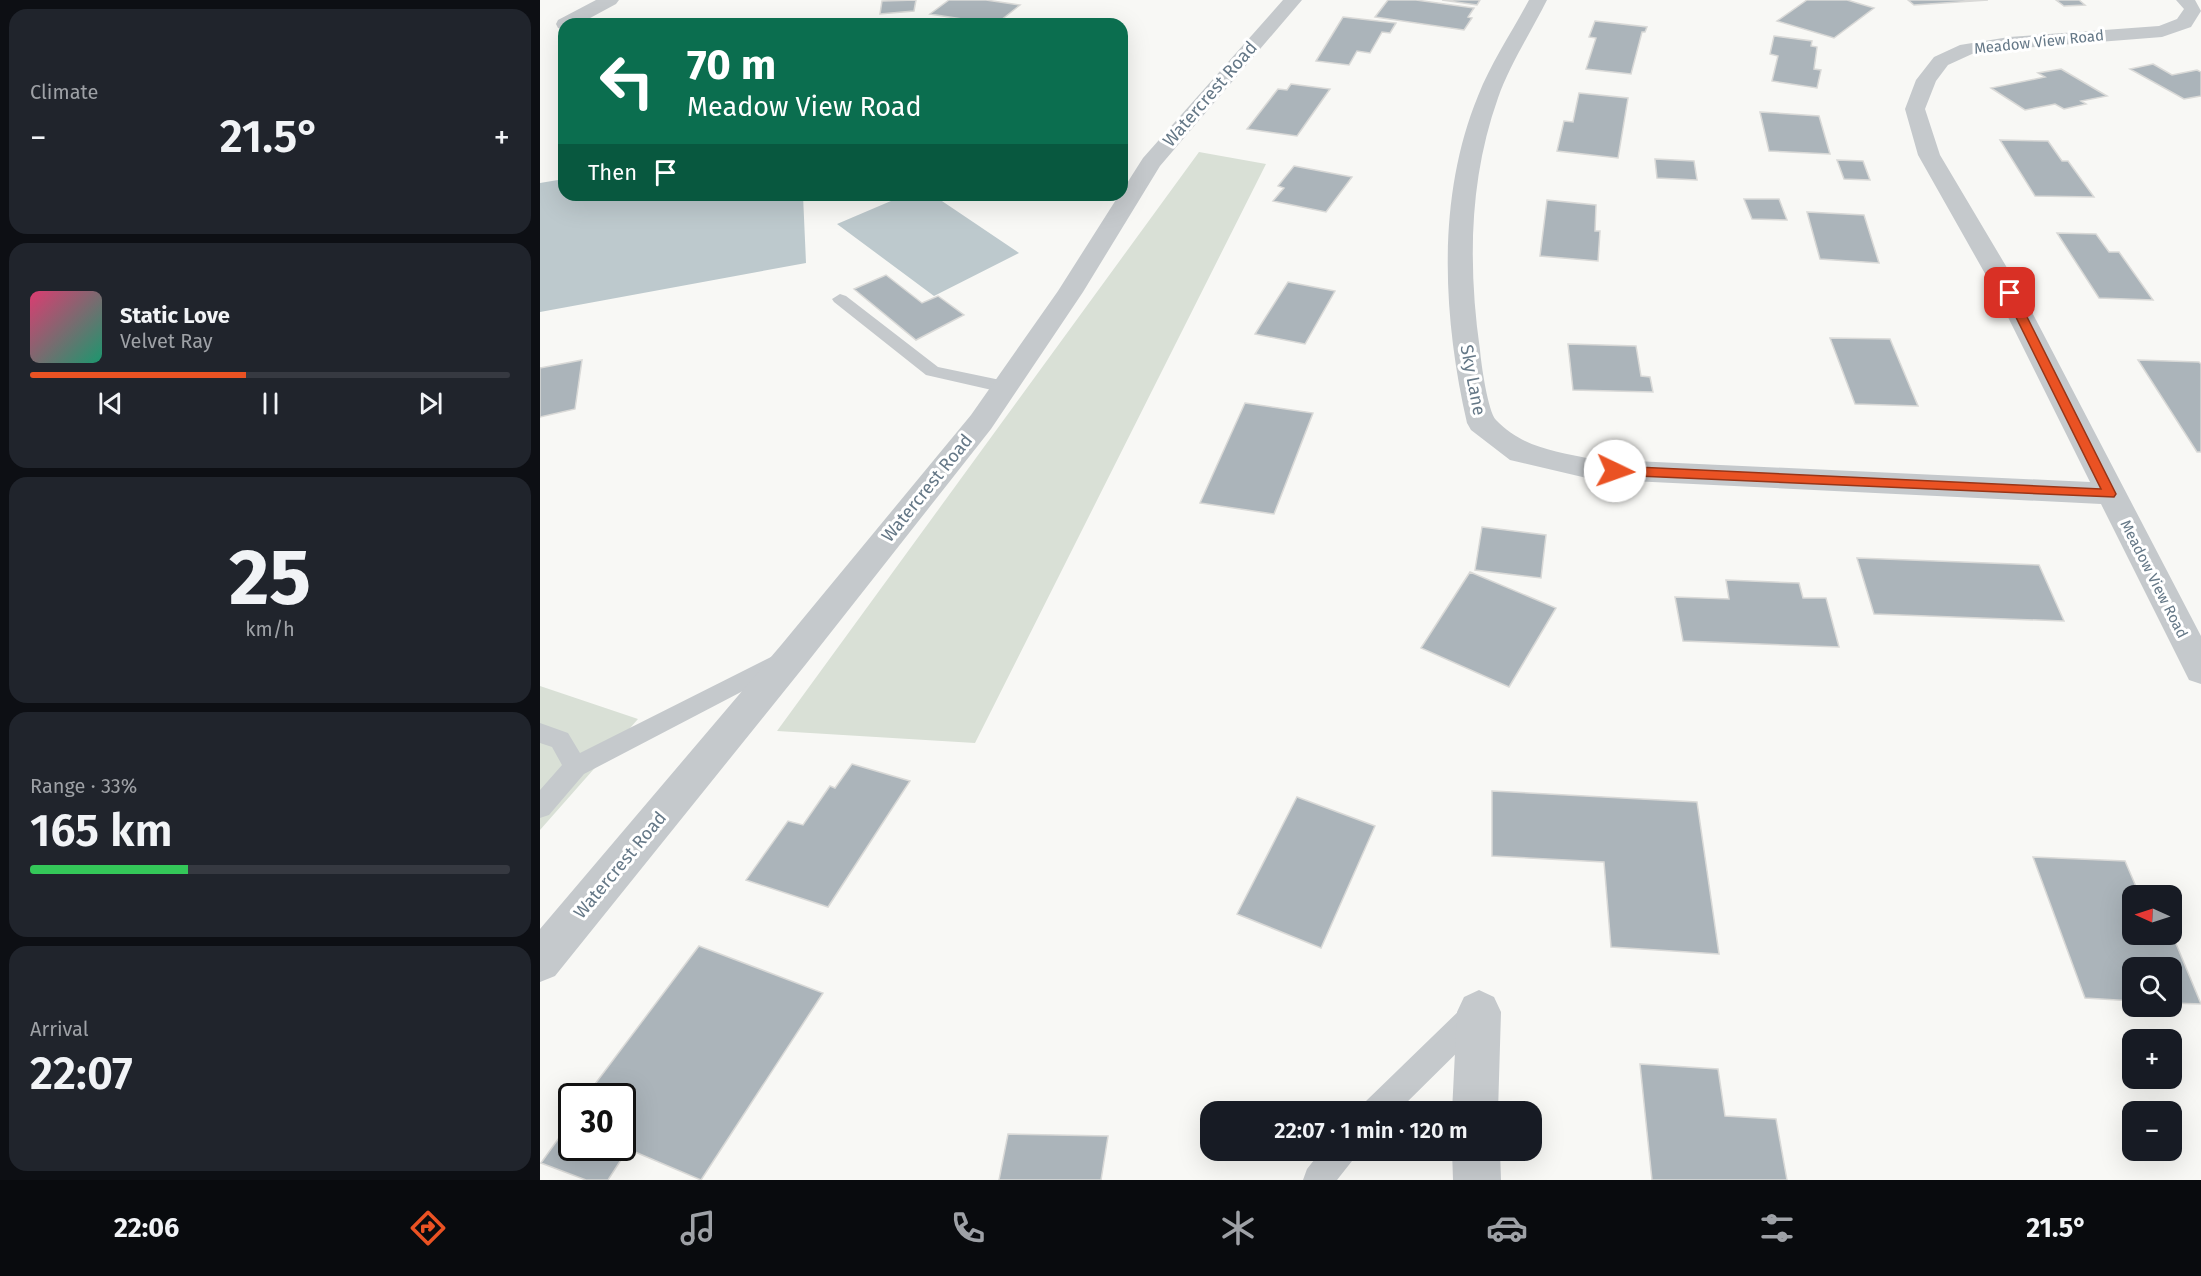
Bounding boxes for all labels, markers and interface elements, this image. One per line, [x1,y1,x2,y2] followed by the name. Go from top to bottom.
[1973,26,2105,58] street label: Meadow View Road
[1158,37,1262,151] street label: Watercrest Road
[687,40,776,90] text: 70 m
[588,42,666,120] icon: left
[30,80,98,104] text: Climate
[687,91,922,123] text: Meadow View Road
[220,110,320,164] text: 21.5°
[30,118,47,158] text: −
[494,118,510,158] text: +
[649,156,682,189] icon: arrive
[588,159,637,186] text: Then
[1984,267,2035,318] pin
[1993,276,2026,309] icon: arrive
[120,302,230,329] text: Static Love
[120,329,213,353] text: Velvet Ray
[1455,343,1491,417] street label: Sky Lane
[94,387,127,420] icon: previous
[254,387,287,420] icon: pause
[414,387,447,420] icon: next
[877,430,977,546] street label: Watercrest Road
[1583,439,1647,503] position arrow
[2116,517,2192,641] street label: Meadow View Road
[229,531,311,625] text: 25
[245,617,295,641] text: km/h
[30,774,137,798] text: Range · 33%
[30,804,173,858] text: 165 km
[569,807,671,923] street label: Watercrest Road
[2122,885,2182,945] north arrow
[2122,885,2182,1161] map controls
[2122,957,2182,1017] button: search
[30,1017,89,1041] text: Arrival
[2122,1029,2182,1089] button: +
[30,1047,133,1101] text: 22:07
[558,1083,636,1161] speed limit sign: 30
[2122,1101,2182,1161] button: −
[1274,1117,1468,1144] text: 22:07 · 1 min · 120 m
[407,1207,449,1249] icon: directions
[677,1207,719,1249] icon: music
[947,1207,989,1249] icon: phone
[1217,1207,1259,1249] icon: climate
[1486,1207,1528,1249] icon: car
[1756,1207,1798,1249] icon: filters
[114,1212,179,1244] text: 22:06
[2026,1212,2087,1244] text: 21.5°

